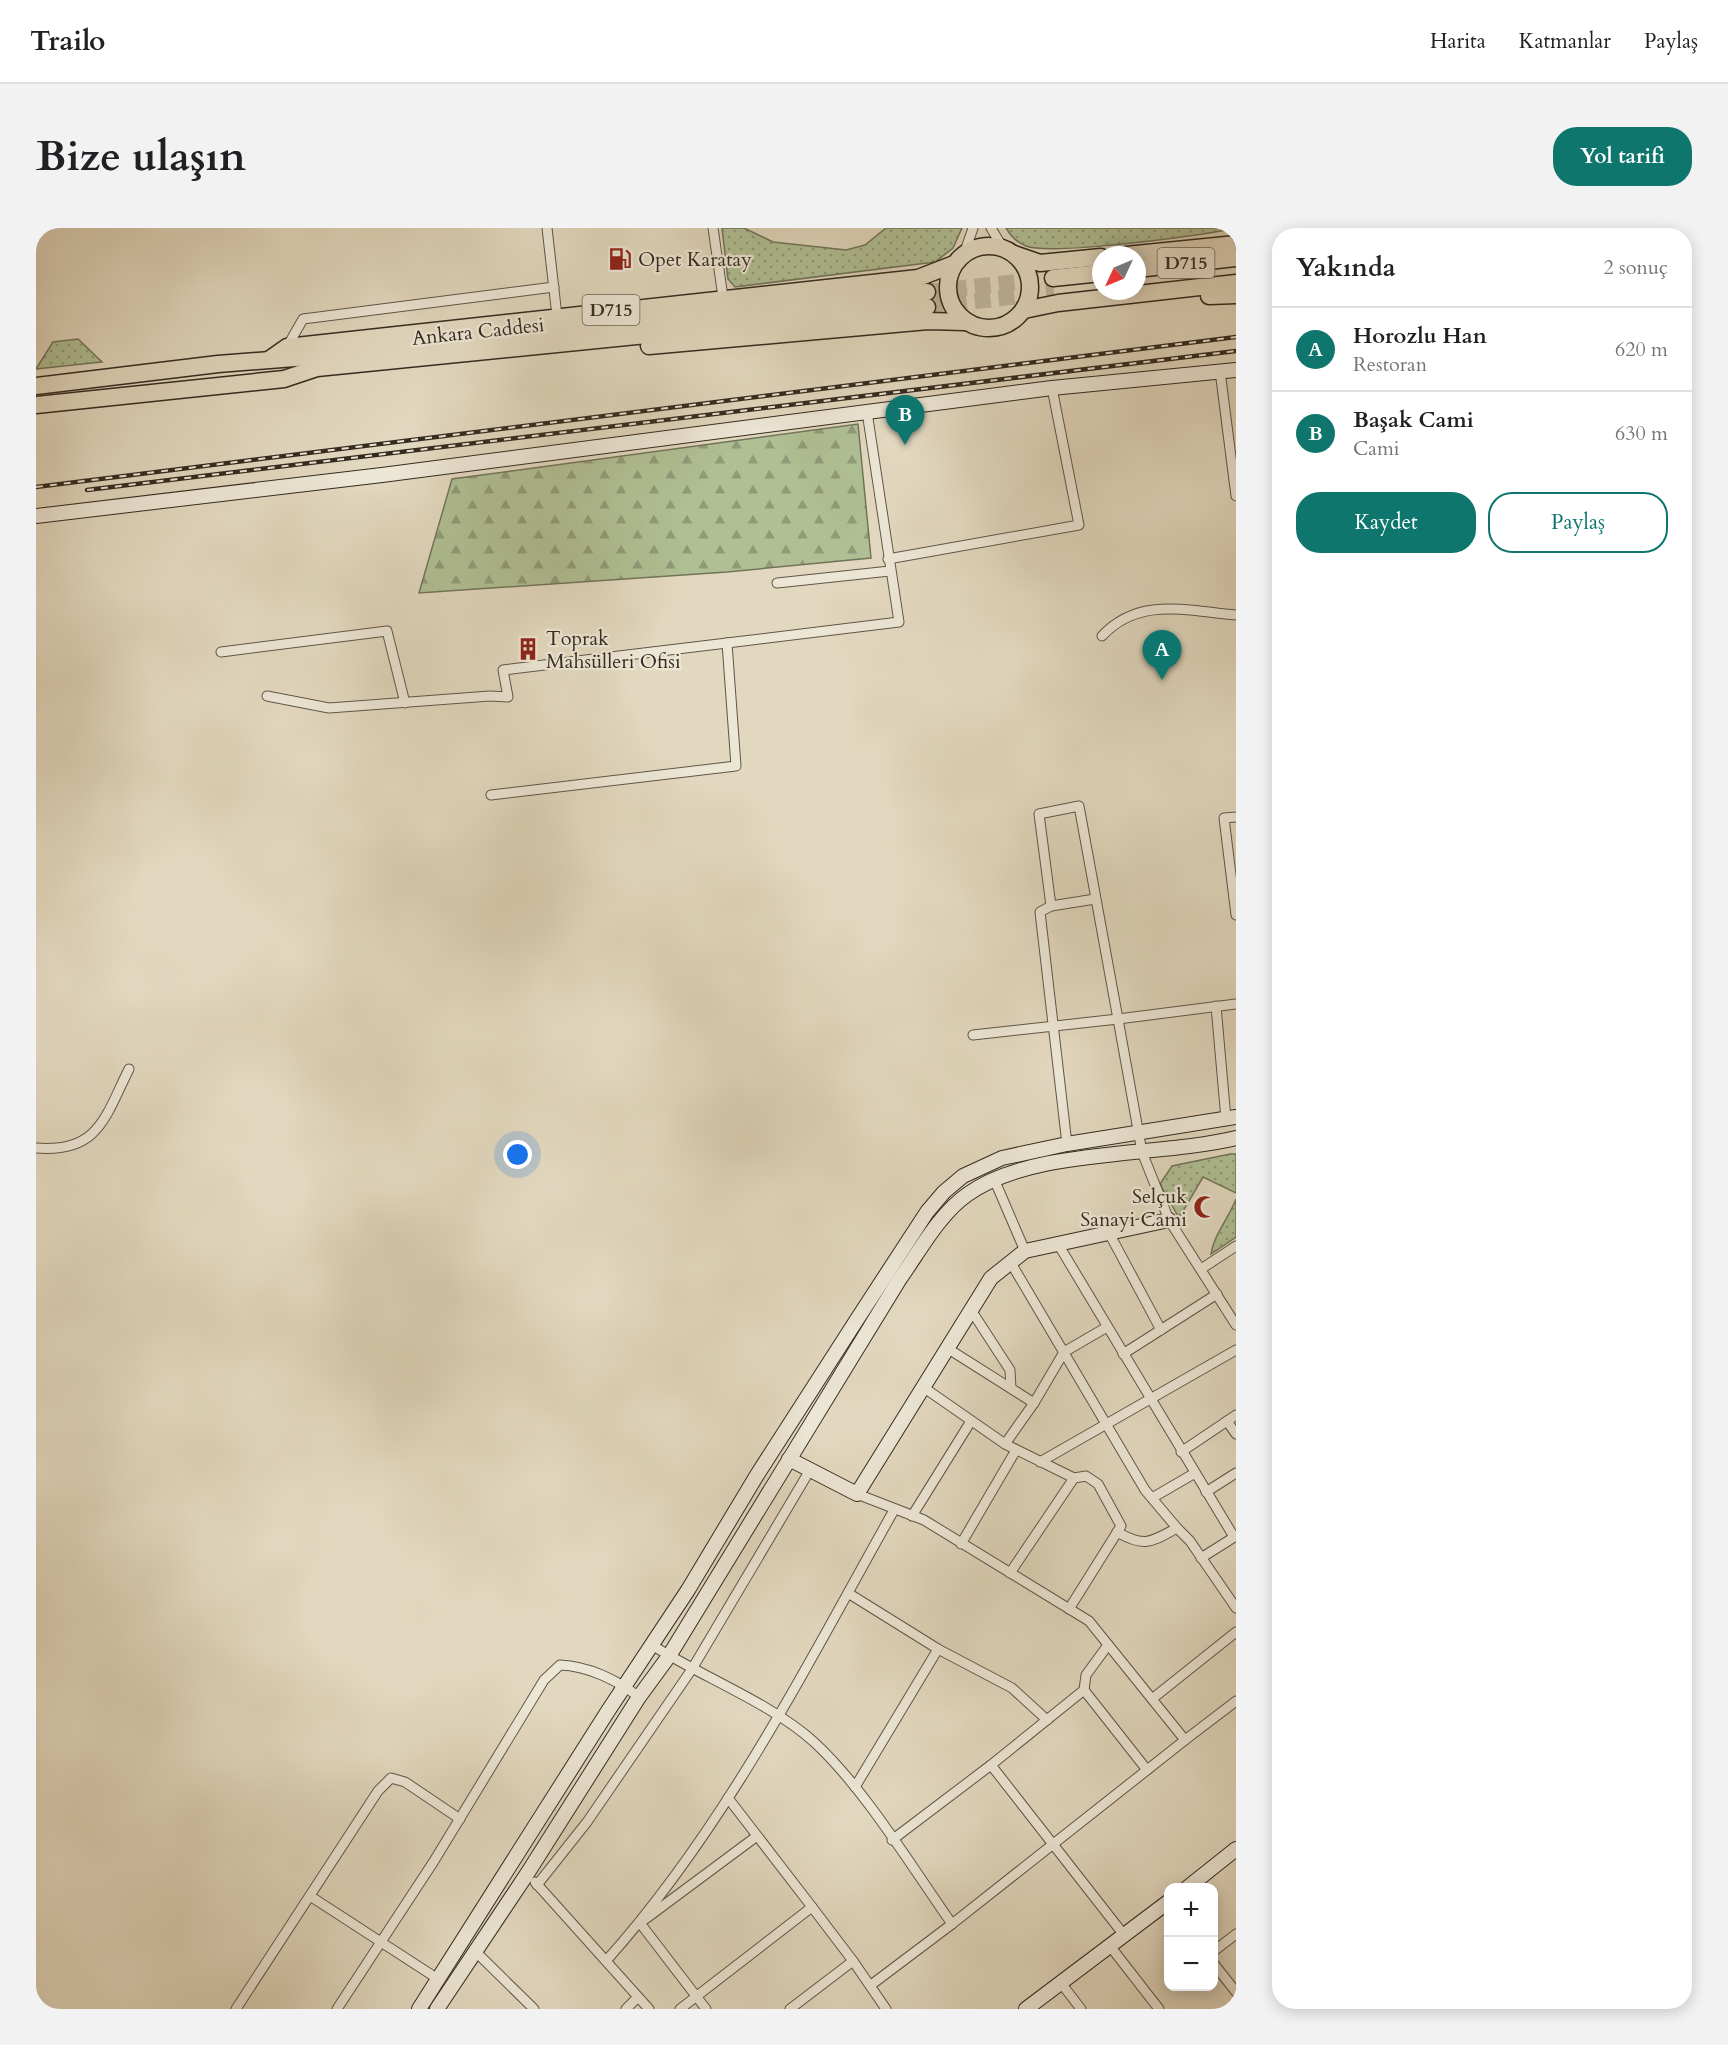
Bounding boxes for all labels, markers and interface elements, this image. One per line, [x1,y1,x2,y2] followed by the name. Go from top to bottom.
[30,22,105,60] text: Trailo
[1430,27,1486,56] text: Harita
[1519,27,1611,56] text: Katmanlar
[1644,27,1698,56] text: Paylaş
[1553,127,1692,186] button: Yol tarifi
[36,128,246,185] text: Bize ulaşın
[607,246,633,272] fuel station icon: Opet Karatay
[638,246,752,273] place label: Opet Karatay
[1092,246,1146,300] north arrow
[1158,248,1214,278] road number: D715
[1296,250,1396,285] text: Yakında
[1603,254,1668,281] text: 2 sonuç
[582,295,640,325] road number: D715
[411,311,546,352] street label: Ankara Caddesi
[1353,321,1487,351] text: Horozlu Han
[1308,336,1323,363] text: A
[1615,336,1668,363] text: 620 m
[1353,351,1427,378] text: Restoran
[886,396,924,445] pin: B
[1353,405,1474,435] text: Başak Cami
[1308,420,1323,447] text: B
[1615,420,1668,447] text: 630 m
[1353,435,1399,462] text: Cami
[1296,492,1476,553] button: Kaydet
[1488,492,1668,553] button: Paylaş
[546,625,681,675] place label: Toprak Mahsülleri Ofisi
[1142,630,1182,680] pin: A
[515,636,541,662] building icon: Toprak Mahsülleri Ofisi
[503,1140,532,1169] your location
[1080,1183,1187,1233] place label: Selçuk Sanayi Cami
[1192,1194,1218,1220] mosque icon: Selçuk Sanayi Cami
[1164,1883,1218,1991] map controls
[1164,1883,1218,1937] button: +
[1164,1937,1218,1991] button: −

